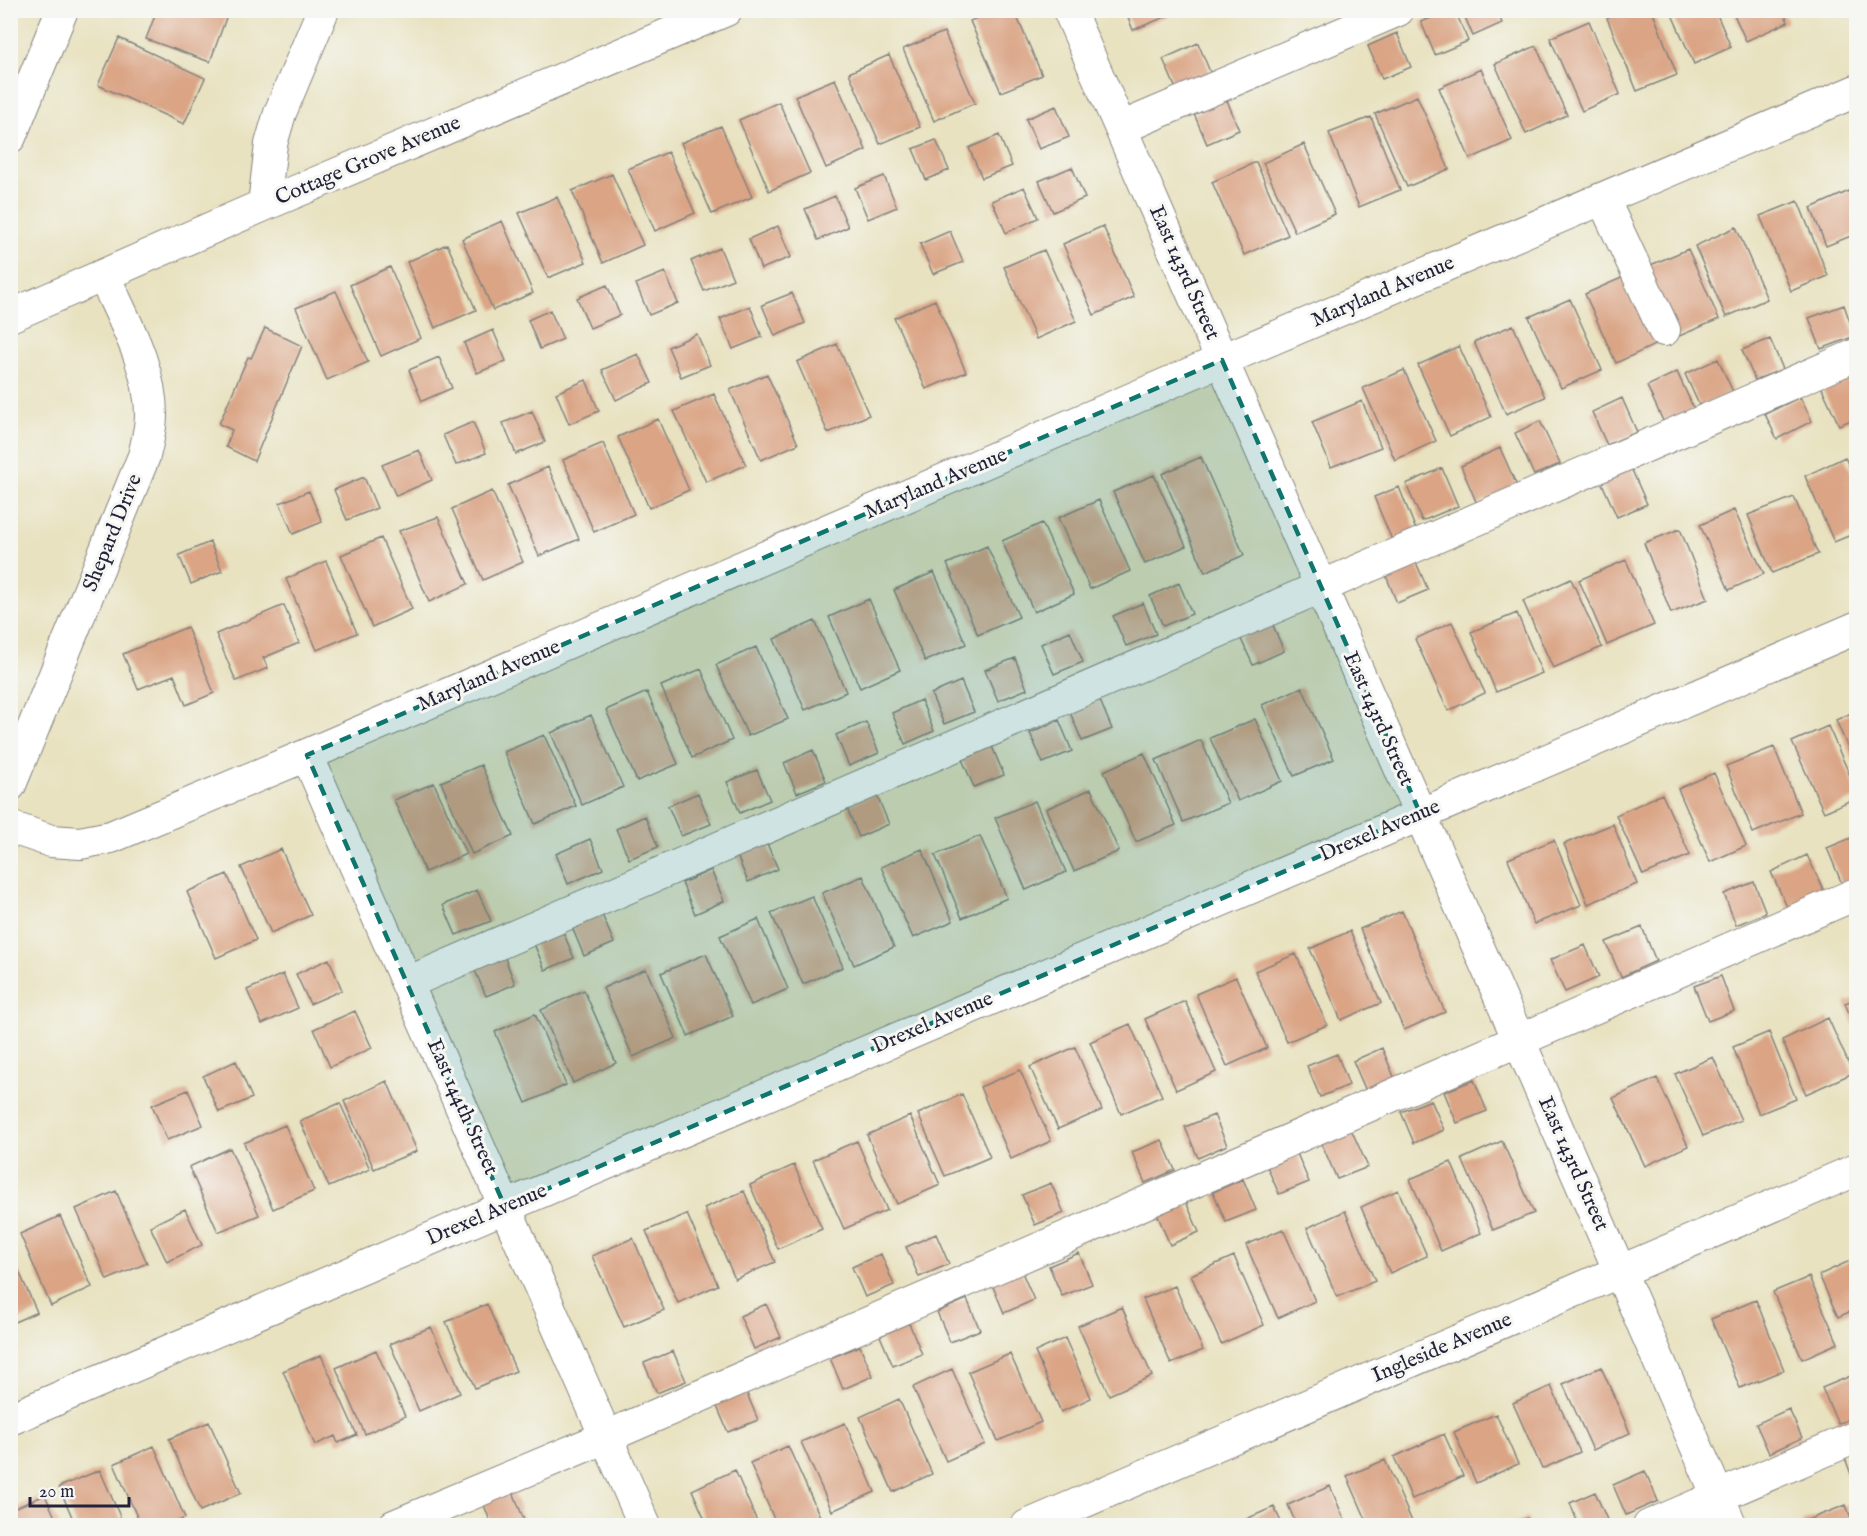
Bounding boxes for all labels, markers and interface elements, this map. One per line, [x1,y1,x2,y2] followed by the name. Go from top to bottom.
[271,110,465,212] street label: Cottage Grove Avenue
[1142,202,1226,344] street label: East 143rd Street
[1307,250,1459,334] street label: Maryland Avenue
[860,442,1012,526] street label: Maryland Avenue
[77,470,149,596] street label: Shepard Drive
[413,634,565,718] street label: Maryland Avenue
[1336,648,1420,790] street label: East 143rd Street
[1316,793,1445,869] street label: Drexel Avenue
[869,985,998,1061] street label: Drexel Avenue
[420,1035,504,1179] street label: East 144th Street
[1531,1093,1615,1235] street label: East 143rd Street
[423,1177,552,1253] street label: Drexel Avenue
[1368,1306,1516,1390] street label: Ingleside Avenue
[30,1470,129,1508] scale bar
[39,1481,74,1504] text: 20 m

